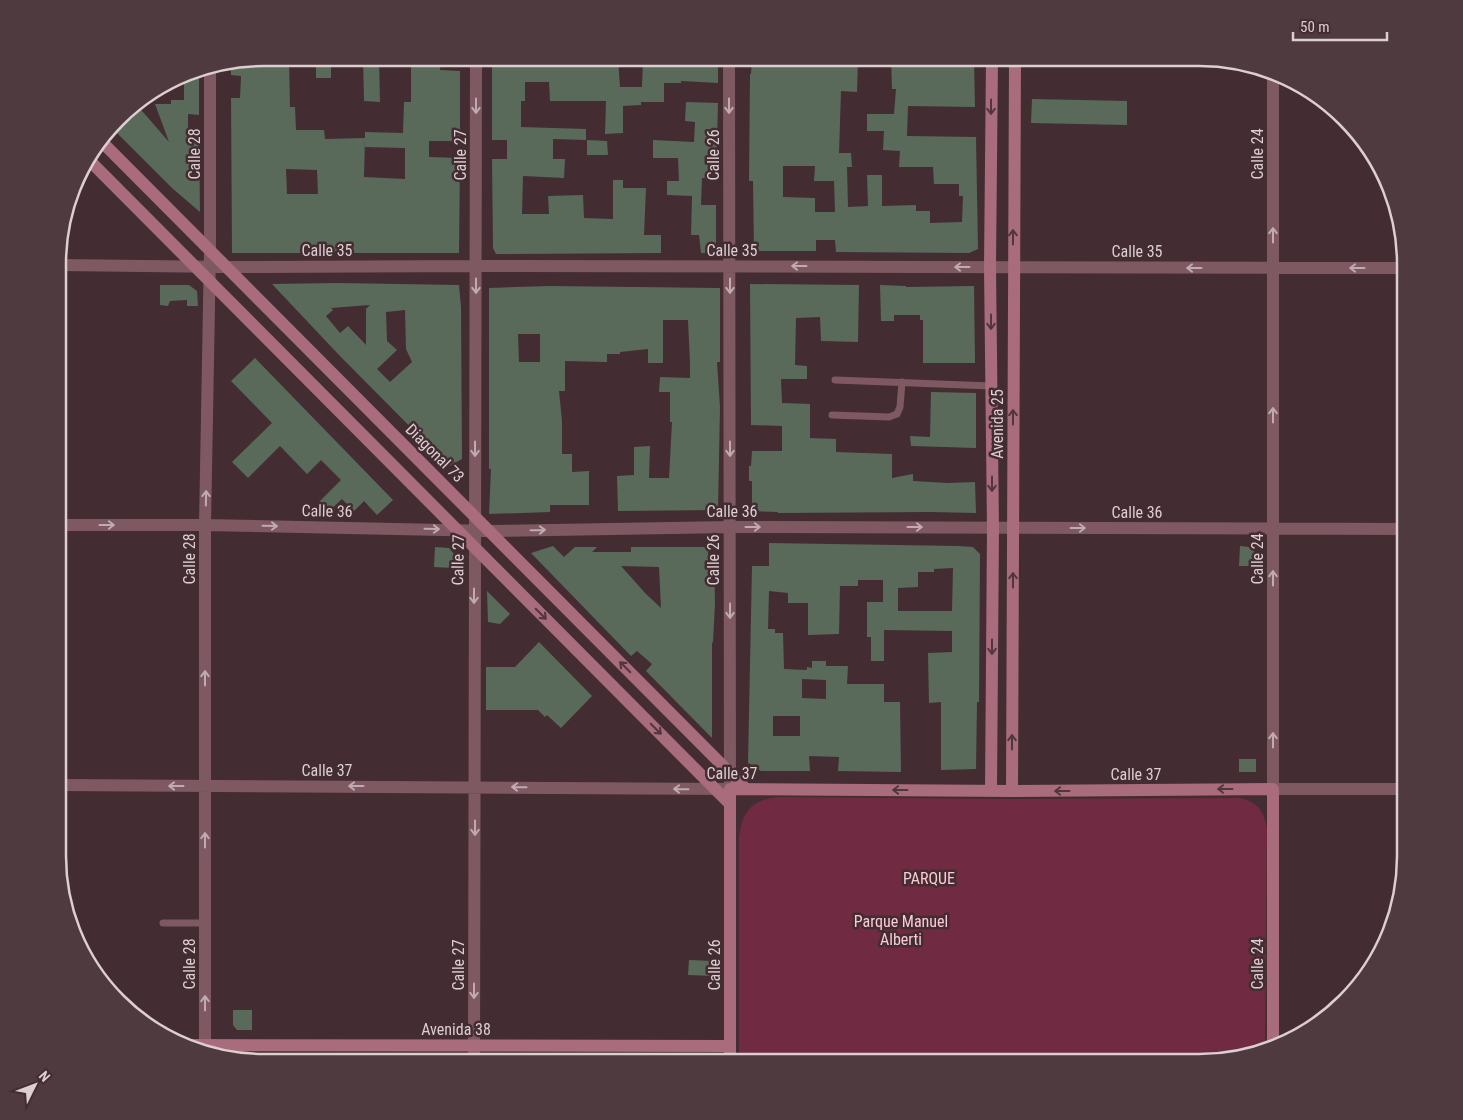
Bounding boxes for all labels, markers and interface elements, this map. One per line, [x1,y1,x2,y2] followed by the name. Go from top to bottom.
[1293,10,1387,42] scale bar
[1300,18,1330,36] text: 50 m
[471,98,481,114] one-way arrow
[724,98,734,114] one-way arrow
[986,98,996,114] one-way arrow
[185,128,204,180] street label: Calle 28
[1248,128,1267,180] street label: Calle 24
[451,129,470,181] street label: Calle 27
[704,129,723,181] street label: Calle 26
[1268,227,1278,244] one-way arrow
[1008,229,1018,246] one-way arrow
[301,241,353,260] street label: Calle 35
[706,241,758,260] street label: Calle 35
[1111,242,1163,261] street label: Calle 35
[791,262,807,271] one-way arrow
[954,262,970,272] one-way arrow
[1186,263,1202,273] one-way arrow
[1349,263,1365,273] one-way arrow
[471,278,481,294] one-way arrow
[725,278,735,294] one-way arrow
[986,313,996,329] one-way arrow
[988,389,1007,459] street label: Avenida 25
[1268,407,1278,424] one-way arrow
[1008,409,1018,426] one-way arrow
[402,420,468,486] street label: Diagonal 73
[470,440,480,457] one-way arrow
[725,440,735,457] one-way arrow
[987,476,997,492] one-way arrow
[201,490,211,506] one-way arrow
[301,501,353,521] street label: Calle 36
[706,502,758,521] street label: Calle 36
[1111,503,1163,522] street label: Calle 36
[99,520,115,530] one-way arrow
[262,522,278,531] one-way arrow
[744,522,760,532] one-way arrow
[906,522,923,532] one-way arrow
[1069,523,1085,533] one-way arrow
[424,525,440,534] one-way arrow
[529,525,545,535] one-way arrow
[180,533,199,585] street label: Calle 28
[1248,533,1267,585] street label: Calle 24
[448,534,468,586] street label: Calle 27
[704,534,723,586] street label: Calle 26
[1268,570,1278,586] one-way arrow
[1008,572,1018,588] one-way arrow
[469,588,479,604] one-way arrow
[725,603,735,619] one-way arrow
[535,608,547,620] one-way arrow
[987,638,997,654] one-way arrow
[619,661,631,674] one-way arrow
[200,670,210,686] one-way arrow
[650,723,662,735] one-way arrow
[1268,732,1278,748] one-way arrow
[1007,734,1017,750] one-way arrow
[301,761,353,780] street label: Calle 37
[706,764,758,783] street label: Calle 37
[1110,765,1162,784] street label: Calle 37
[169,781,185,791] one-way arrow
[349,781,365,791] one-way arrow
[511,782,528,792] one-way arrow
[1217,784,1233,794] one-way arrow
[674,785,690,794] one-way arrow
[892,785,908,795] one-way arrow
[1054,786,1070,796] one-way arrow
[470,820,480,836] one-way arrow
[200,833,210,849] one-way arrow
[903,869,955,888] park label: PARQUE
[854,912,948,949] park label: Parque Manuel Alberti
[180,938,199,990] street label: Calle 28
[1248,938,1267,990] street label: Calle 24
[449,939,468,991] street label: Calle 27
[705,939,724,991] street label: Calle 26
[469,982,479,999] one-way arrow
[200,995,210,1012] one-way arrow
[421,1020,491,1039] street label: Avenida 38
[10,1060,60,1110] north arrow
[36,1068,53,1085] text: N

